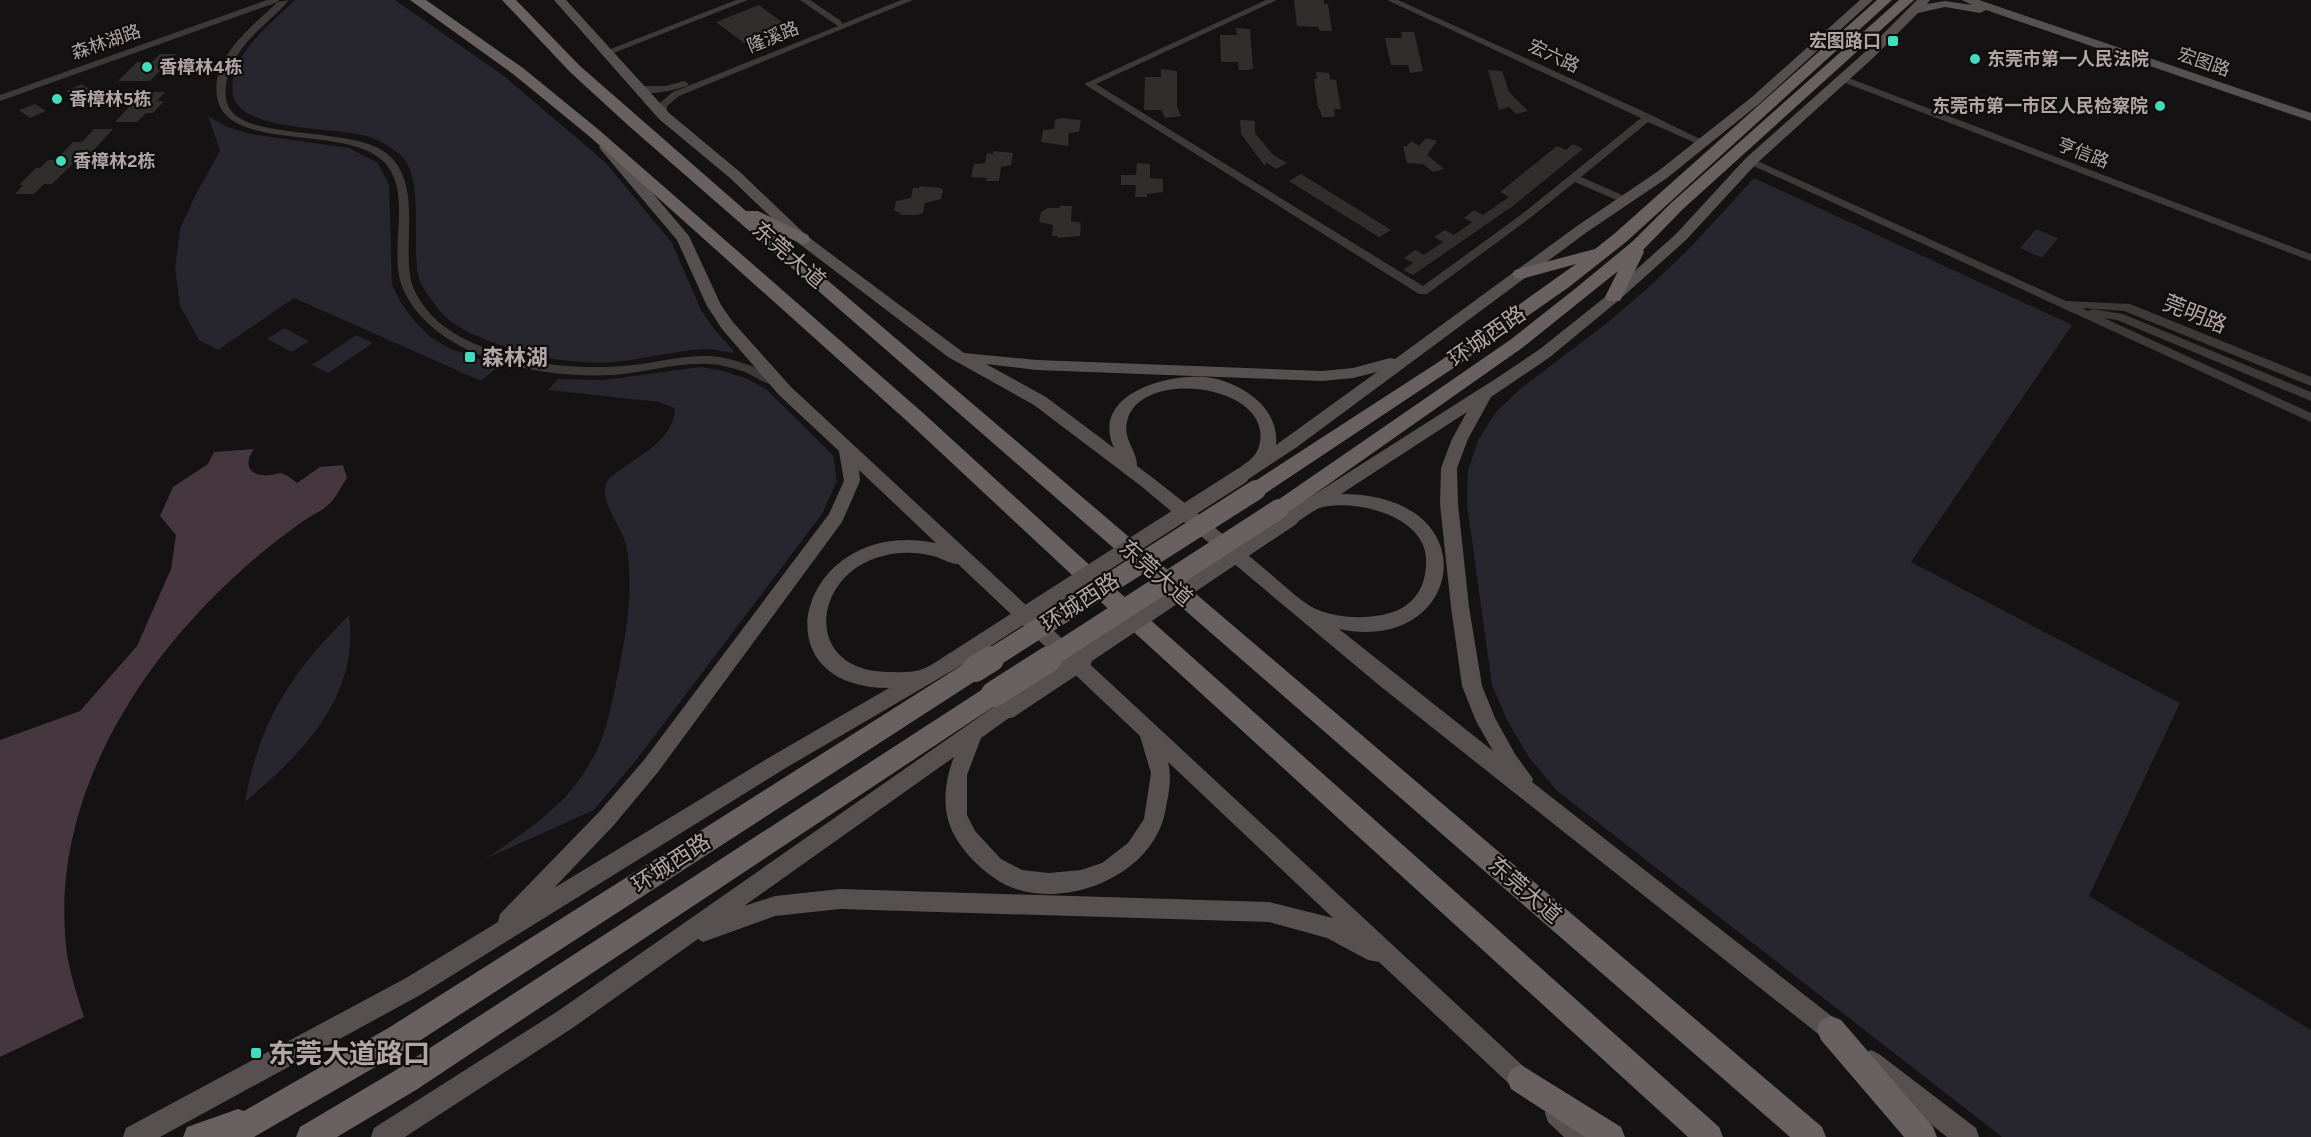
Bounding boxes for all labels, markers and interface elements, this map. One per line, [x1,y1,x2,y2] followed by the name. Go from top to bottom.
[744,17,802,57] street label: 隆溪路
[68,20,144,64] street label: 森林湖路
[1809,30,1881,52] place label: 宏图路口
[1886,34,1900,48] marker: 宏图路口
[1525,35,1583,77] street label: 宏六路
[2175,43,2233,81] street label: 宏图路
[1987,48,2149,70] place label: 东莞市第一人民法院
[1968,52,1982,66] marker: 东莞市第一人民法院
[159,56,242,78] place label: 香樟林4栋
[140,60,154,74] marker: 香樟林4栋
[69,88,151,110] place label: 香樟林5栋
[50,92,64,106] marker: 香樟林5栋
[1932,95,2148,117] place label: 东莞市第一市区人民检察院
[2153,99,2167,113] marker: 东莞市第一市区人民检察院
[2054,133,2112,173] street label: 亨信路
[73,150,155,172] place label: 香樟林2栋
[54,154,68,168] marker: 香樟林2栋
[747,216,831,294] street label: 东莞大道
[2159,289,2231,339] street label: 莞明路
[1443,300,1531,372] street label: 环城西路
[482,344,548,371] place label: 森林湖
[463,350,477,364] marker: 森林湖
[1114,534,1198,612] street label: 东莞大道
[1036,567,1124,637] street label: 环城西路
[627,828,715,898] street label: 环城西路
[1483,851,1567,929] street label: 东莞大道
[268,1037,430,1070] place label: 东莞大道路口
[249,1046,263,1060] marker: 东莞大道路口

